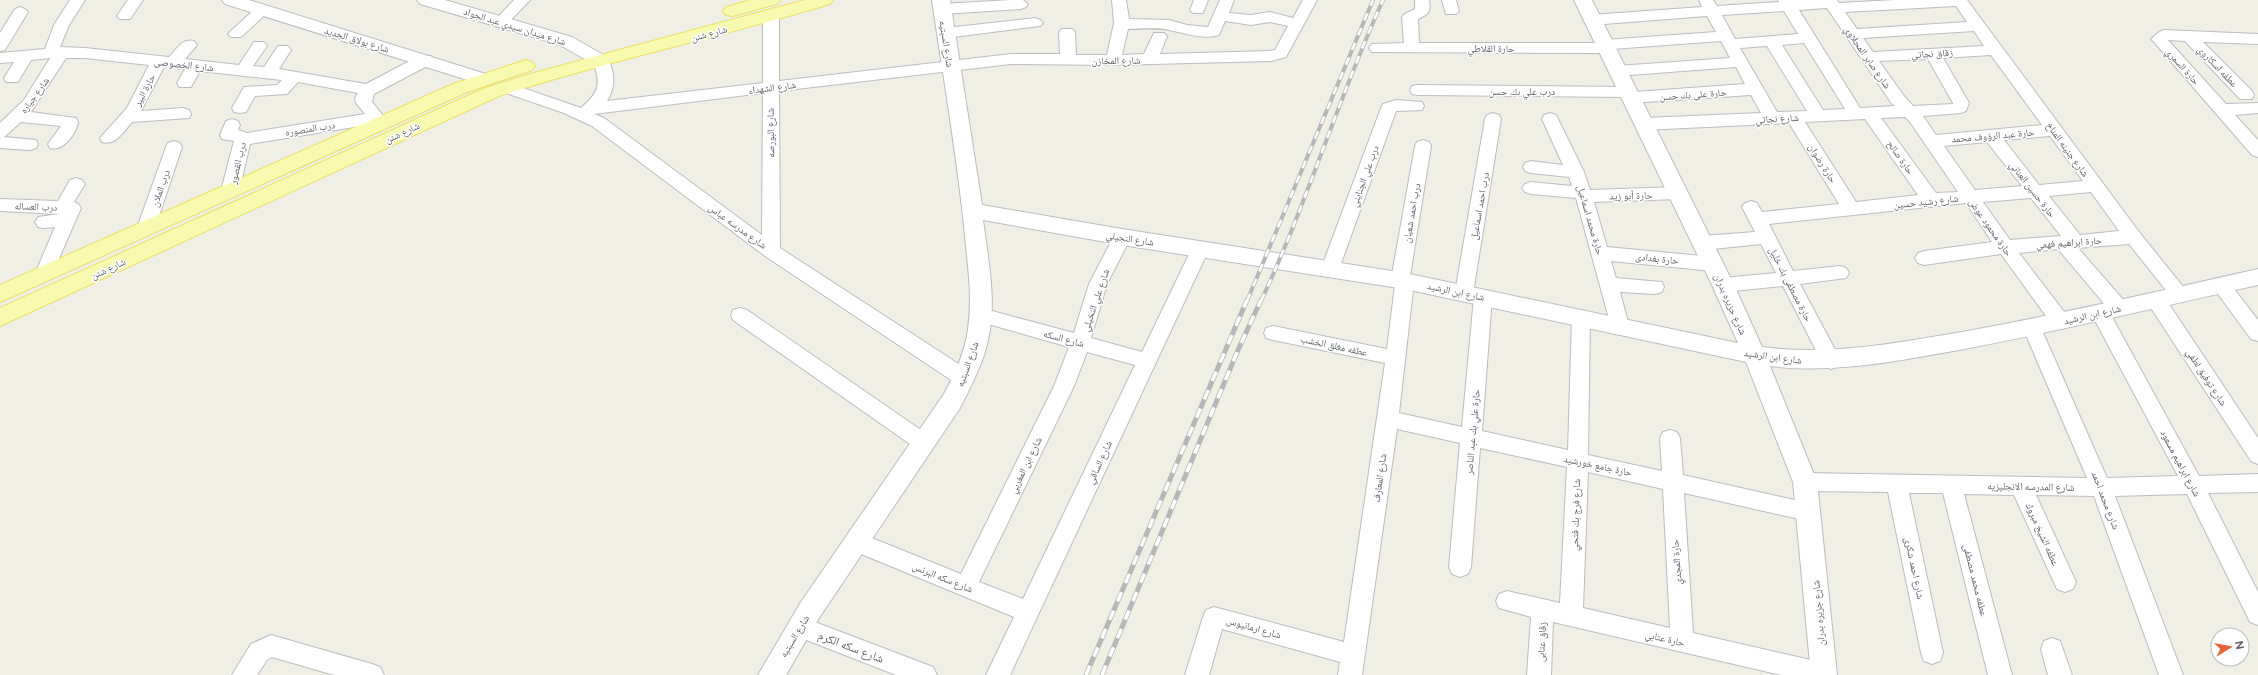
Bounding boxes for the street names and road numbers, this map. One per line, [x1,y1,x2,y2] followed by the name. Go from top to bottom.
[462,5,568,50] street label: شارع ميدان سيدي عبد الجواد
[936,20,957,69] street label: شارع السبتيه
[690,22,729,45] street label: شارع شنن
[323,23,391,56] street label: شارع بولاق الجديد
[1840,23,1894,92] street label: شارع صابر المحلاوي
[1467,42,1515,57] street label: حارة القلاطي
[2193,43,2241,91] street label: عطفه اسكاروي
[2162,45,2203,89] street label: حارة السمري
[1911,46,1953,63] street label: زقاق نجاتي
[1091,54,1141,67] street label: شارع المخازن
[154,55,215,74] street label: شارع الخصوصى
[130,71,159,109] street label: حارة البير
[17,74,52,116] street label: شارع جياره
[747,78,797,97] street label: شارع الشهداء
[1489,85,1555,100] street label: درب علي بك حسن
[1659,86,1728,103] street label: حارة على بك حسن
[764,108,777,158] street label: شارع البورصه
[1755,111,1800,128] street label: شارع نجاتي
[284,118,336,139] street label: درب المنصوره
[383,119,422,146] street label: شارع شنن
[2043,119,2092,180] street label: شارع جنينه المناخ
[1951,125,2036,146] street label: حارة عبد الرؤوف محمد
[1884,138,1917,177] street label: حارة صالح
[226,141,249,186] street label: درب القصور
[1805,141,1840,186] street label: حارة رضوان
[1347,143,1383,209] street label: درب علي الجنايني
[2005,159,2059,222] street label: حارة حسين العناني
[148,168,173,209] street label: درب الملان
[1467,171,1492,241] street label: درب احمد اسماعيل
[1400,182,1423,244] street label: درب احمد شعبان
[1574,184,1607,257] street label: حارة محمد اسماعيل
[1609,189,1654,202] street label: حارة أبو زيد
[1893,192,1960,211] street label: شارع رشيد حسين
[1966,196,2015,259] street label: حارة محمود عوض
[14,199,58,214] street label: درب العساله
[706,201,770,252] street label: شارع مدرسه عباس
[1105,228,1155,250] street label: شارع النجيلي
[2036,234,2103,253] street label: حارة ابراهيم فهمي
[1766,245,1815,324] street label: حارة مصطفى بك خليل
[1635,250,1680,267] street label: حارة بغدادى
[89,255,128,282] street label: شارع شنن
[1079,267,1114,334] street label: شارع علي النخيلي
[1711,272,1750,337] street label: شارع جزيره بدران
[1426,279,1486,304] street label: شارع ابن الرشيد
[2062,301,2122,327] street label: شارع ابن الرشيد
[1042,327,1086,350] street label: شارع السكه
[1299,332,1369,359] street label: عطفه مغلق الخشب
[953,339,982,389] street label: شارع السبتيه
[1743,346,1803,367] street label: شارع ابن الرشيد
[2182,346,2230,409] street label: شارع توفيق لطفي
[1462,388,1484,476] street label: حارة علي بك عبد الناصر
[2157,428,2204,500] street label: شارع ابراهيم مسعود
[1006,434,1046,496] street label: شارع ابن المغربي
[1084,438,1117,487] street label: شارع الساقي
[1370,452,1389,503] street label: شارع المعارف
[1562,452,1634,479] street label: حارة جامع خورشيد
[2088,469,2123,532] street label: شارع محمد احمد
[1568,478,1585,552] street label: شارع فرج بك فتحي
[1987,479,2075,494] street label: شارع المدرسه الانجليزيه
[2023,501,2062,568] street label: عطفه الشيخ مبروك
[1902,536,1927,601] street label: شارع احمد شكرى
[1668,538,1686,585] street label: حارة المجدي
[1960,543,1991,618] street label: عطفه محمد مصطفى
[911,559,975,596] street label: شارع سكه البرنس
[1809,579,1828,646] street label: شارع جزيره بدران
[777,612,812,660] street label: شارع السبتيه
[1225,614,1283,642] street label: شارع ارمانيوس
[1534,621,1549,663] street label: زقاق عتابى
[816,628,886,667] street label: شارع سكه الكرم
[1644,628,1687,651] street label: حارة عتابي

